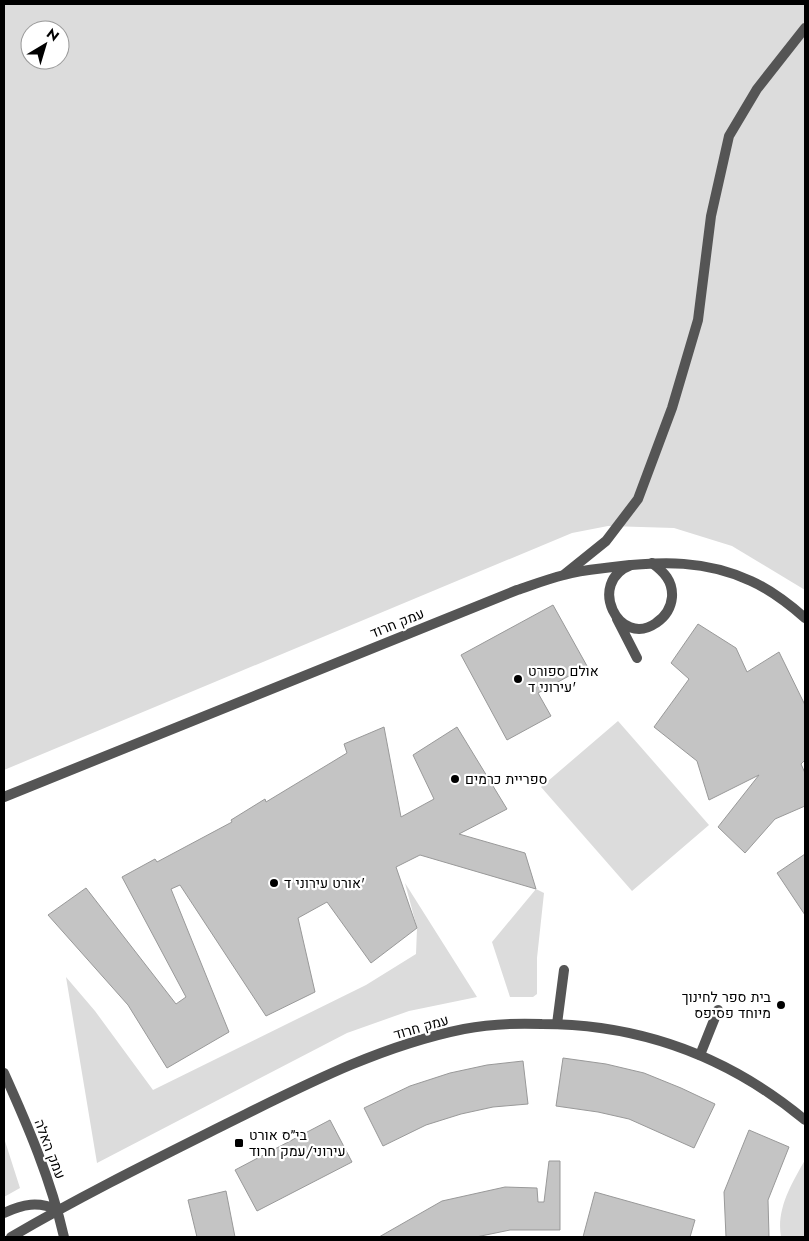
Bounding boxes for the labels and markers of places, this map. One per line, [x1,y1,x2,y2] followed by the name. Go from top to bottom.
[528,661,599,697] place label: אולם ספורט עירוני ד'
[512,673,524,685] marker: אולם ספורט עירוני ד'
[465,769,547,789] place label: ספריית כרמים
[449,773,461,785] marker: ספריית כרמים
[284,873,365,893] place label: אורט עירוני ד'
[268,877,280,889] marker: אורט עירוני ד'
[682,987,772,1023] place label: בית ספר לחינוך מיוחד פסיפס
[775,999,787,1011] marker: בית ספר לחינוך מיוחד פסיפס
[249,1125,346,1161] place label: בי״ס אורט עירוני/עמק חרוד
[233,1137,245,1149] marker: בי״ס אורט עירוני/עמק חרוד

